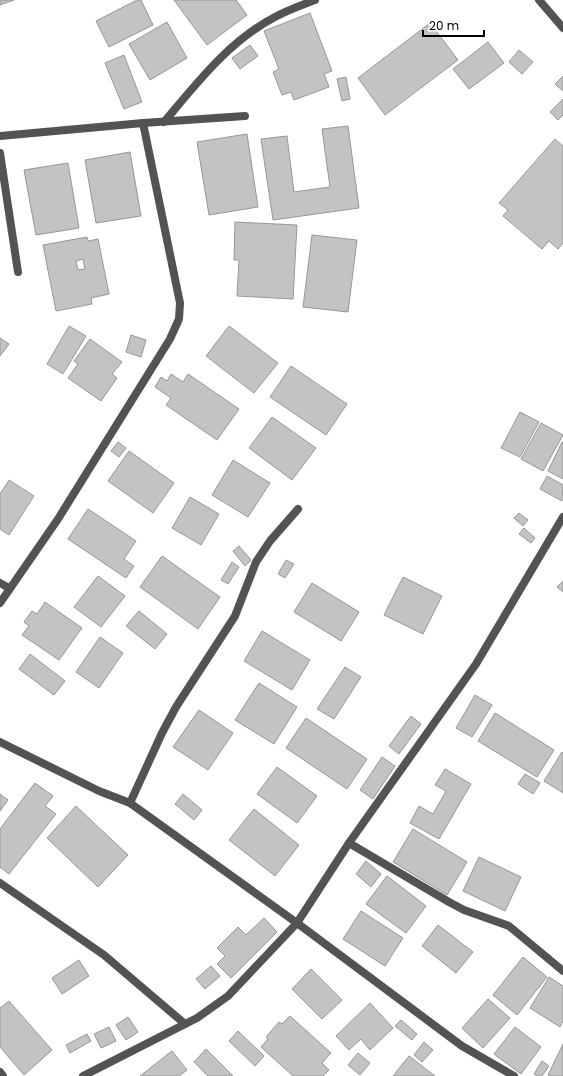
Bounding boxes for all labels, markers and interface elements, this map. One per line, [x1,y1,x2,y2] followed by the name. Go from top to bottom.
[423,12,484,38] scale bar
[429,17,459,34] text: 20 m

